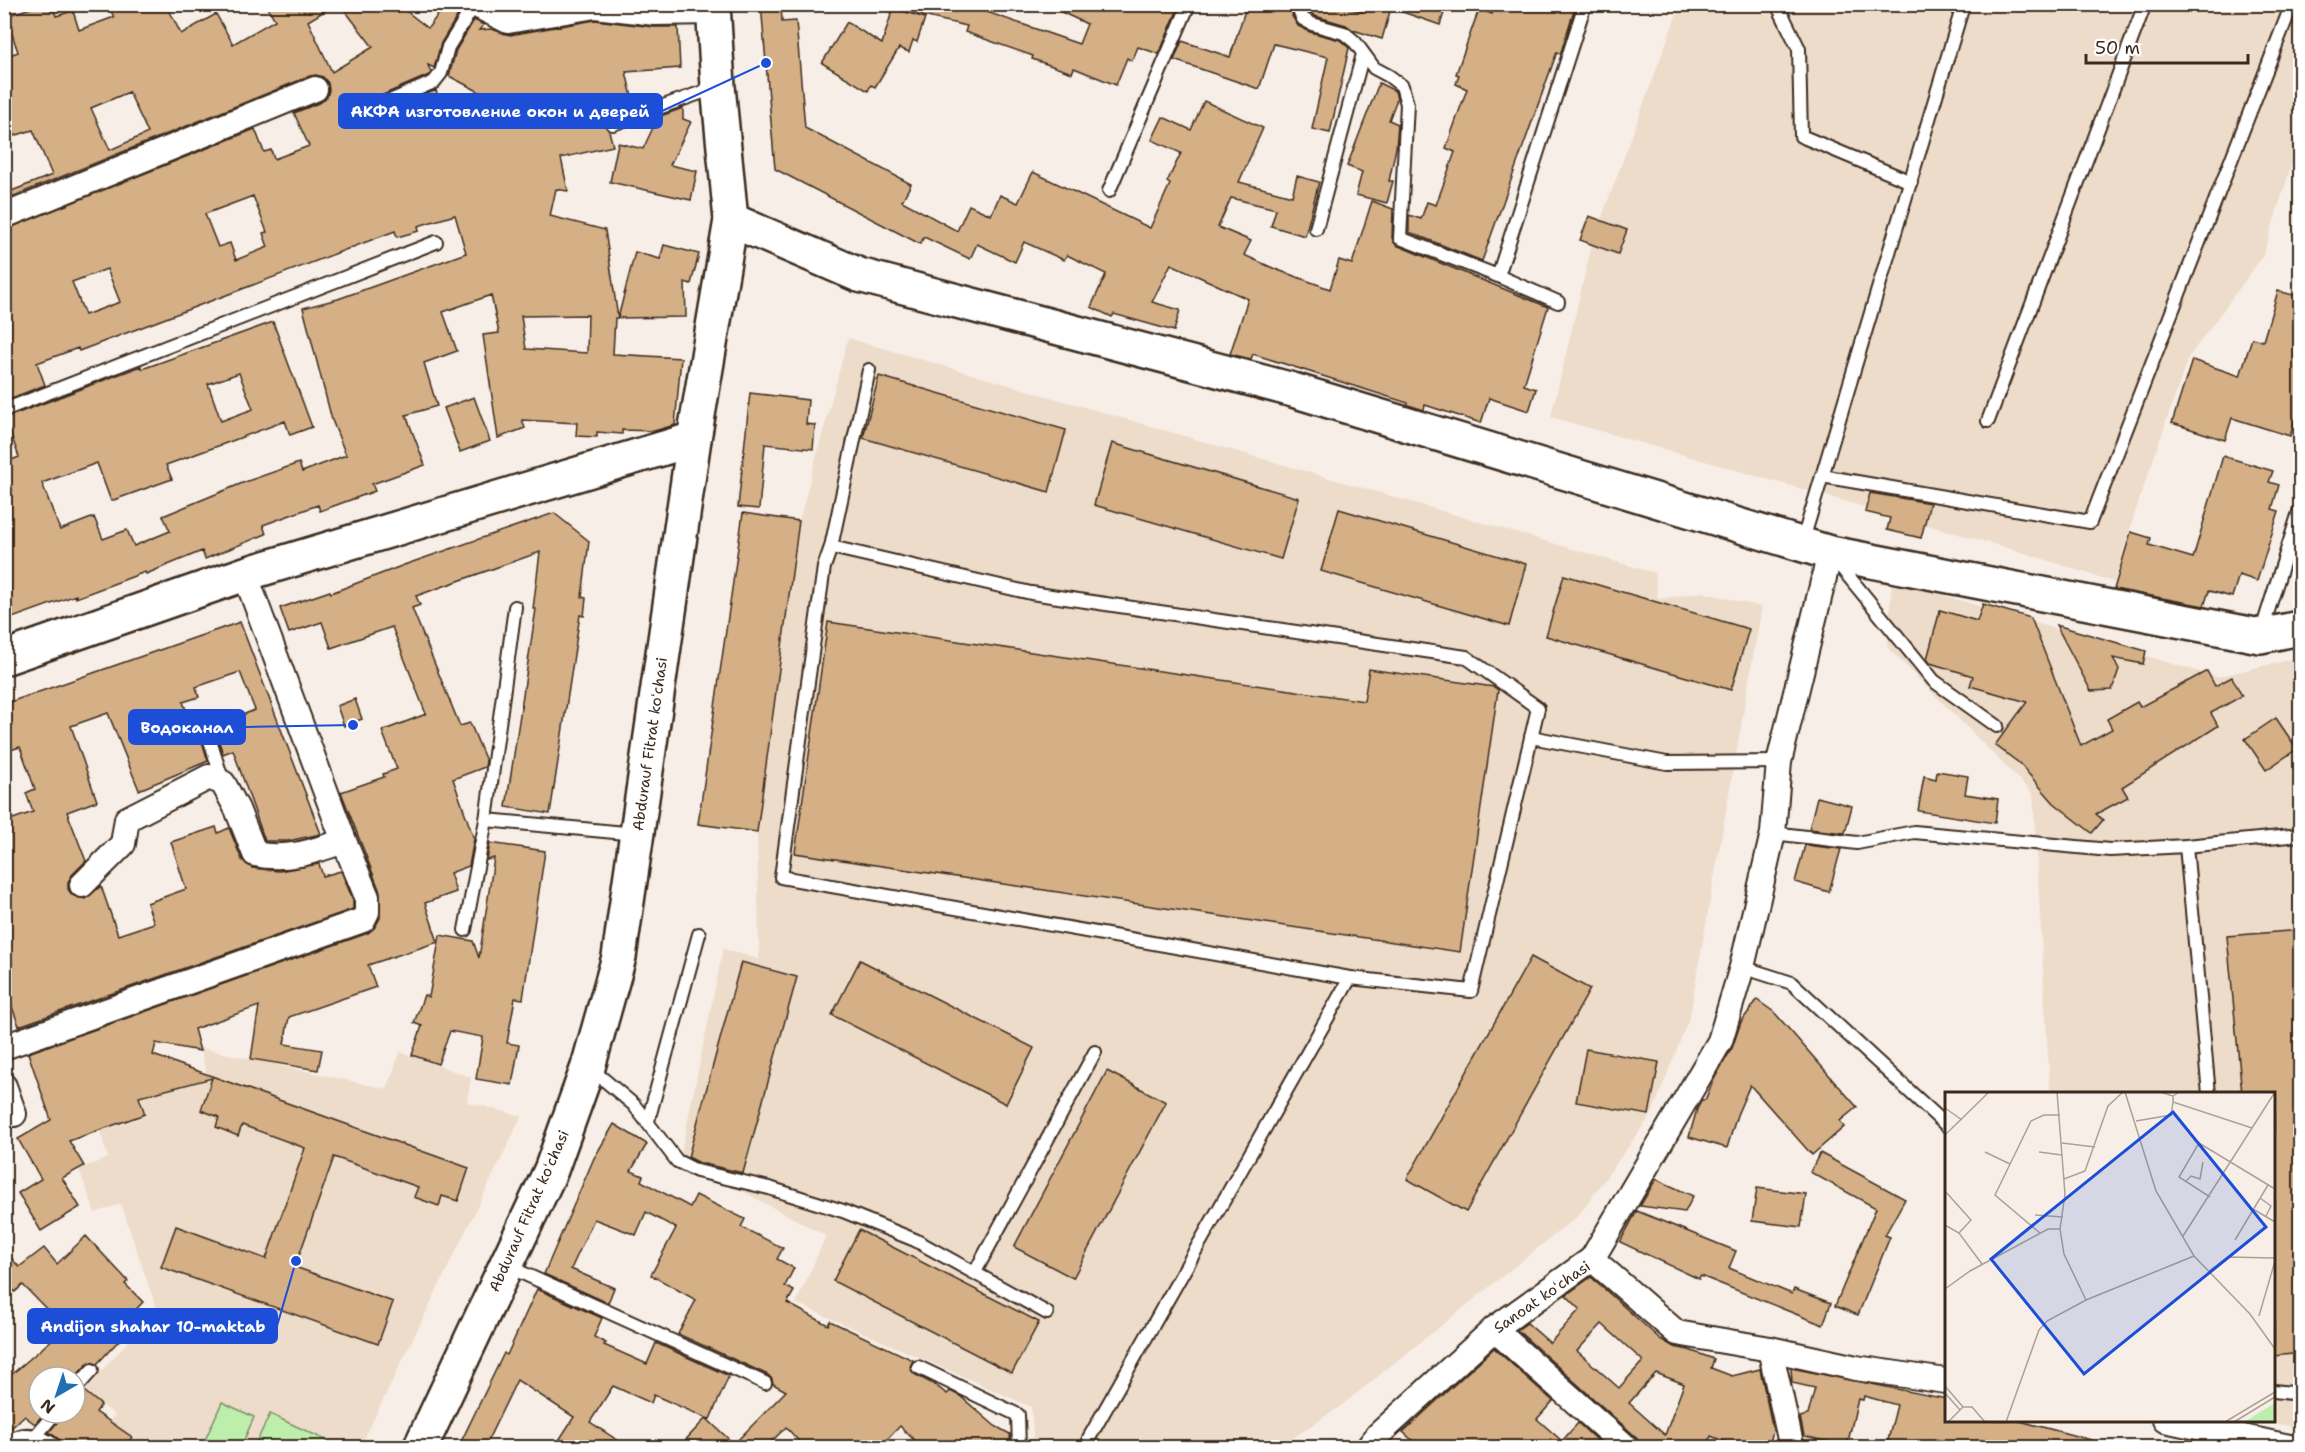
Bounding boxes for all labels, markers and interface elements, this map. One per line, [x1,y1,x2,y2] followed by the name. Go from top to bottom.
[2086,27,2248,65] scale bar
[2095,36,2140,60] text: 50 m
[339,94,662,128] callout: АКФА изготовление окон и дверей
[351,101,649,122] text: АКФА изготовление окон и дверей
[628,656,672,832] street label: Abdurauf Fitrat koʻchasi
[129,710,245,744] callout: Водоканал
[141,717,234,738] text: Водоканал
[1945,1092,2275,1422] inset map
[484,1127,574,1295] street label: Abdurauf Fitrat koʻchasi
[1490,1256,1594,1338] street label: Sanoat koʻchasi
[28,1309,277,1343] callout: Andijon shahar 10-maktab
[41,1316,265,1337] text: Andijon shahar 10-maktab
[27,1365,87,1425] north arrow
[36,1394,59,1418] text: N

